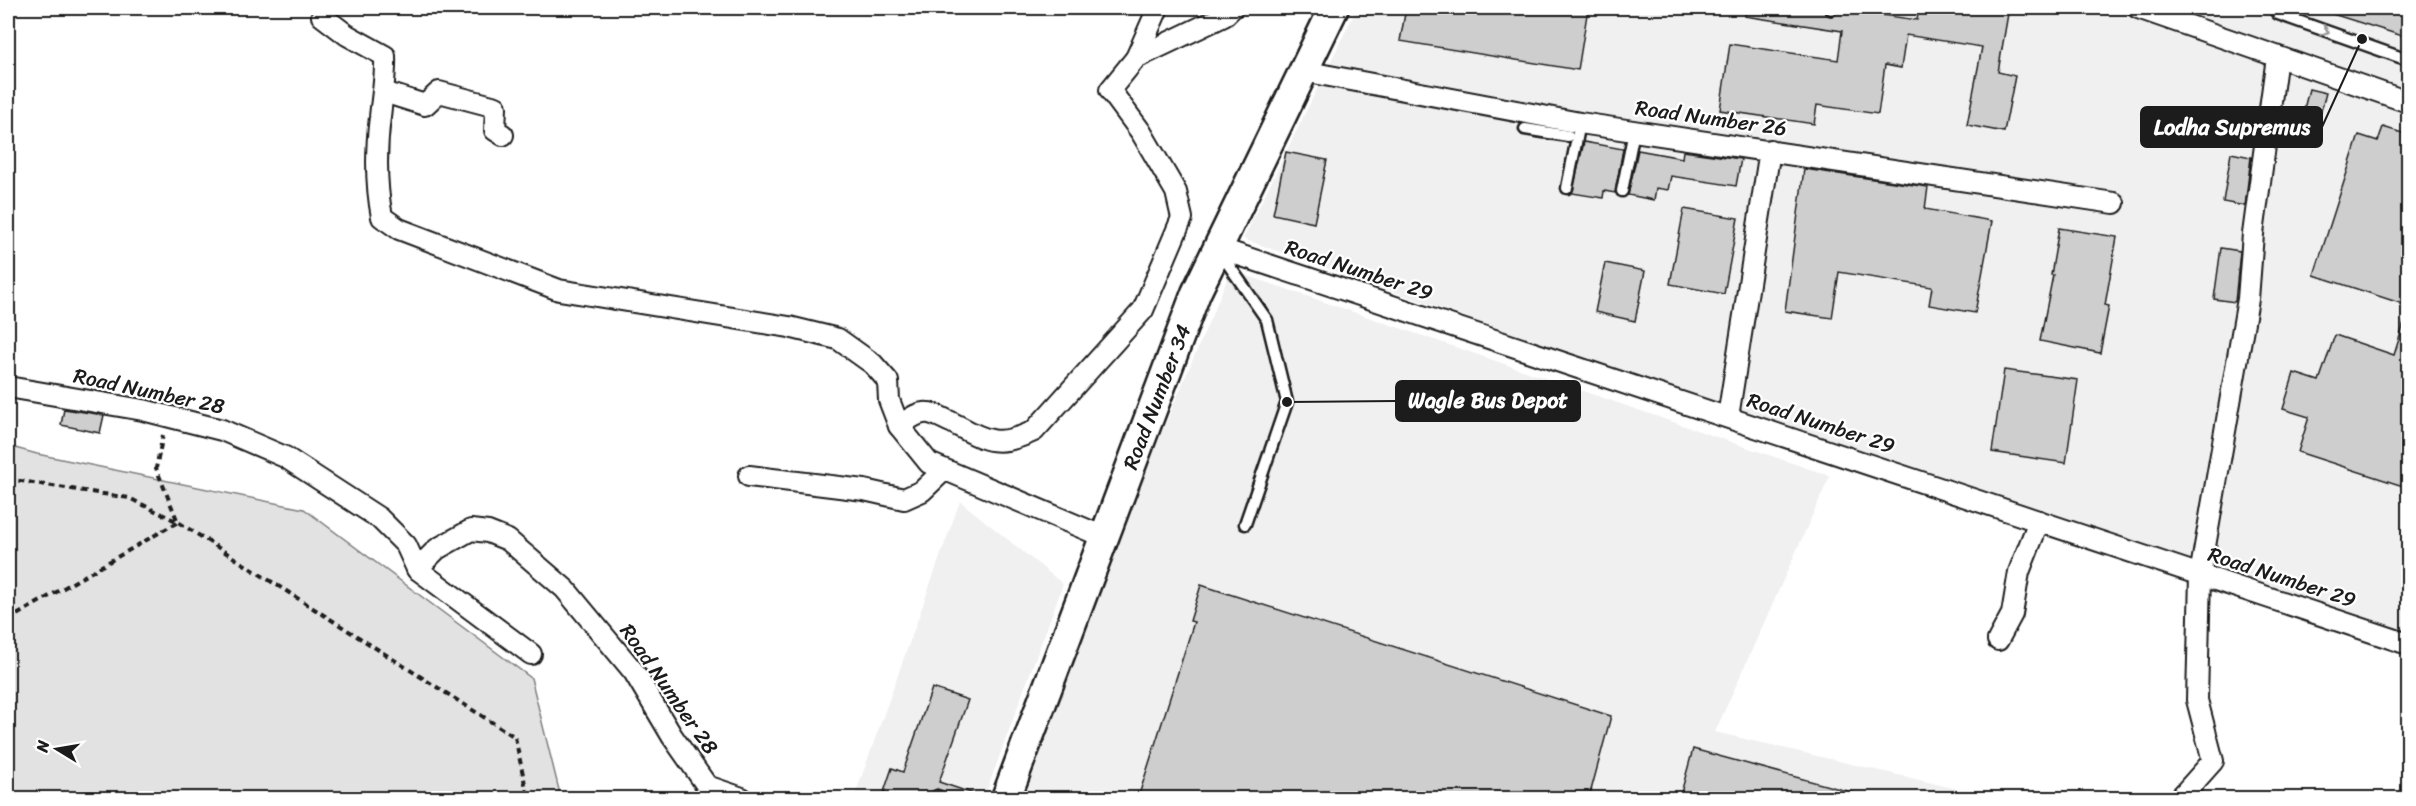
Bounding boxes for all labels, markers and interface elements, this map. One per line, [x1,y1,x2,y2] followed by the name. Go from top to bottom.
[2319,23,2330,36] one-way arrow
[1633,89,1789,147] street label: Road Number 26
[2141,107,2322,147] callout: Lodha Supremus
[2154,108,2311,147] text: Lodha Supremus
[1280,228,1438,312] street label: Road Number 29
[1112,319,1202,475] street label: Road Number 34
[70,356,228,426] street label: Road Number 28
[1396,381,1580,421] callout: Wagle Bus Depot
[1408,381,1568,420] text: Wagle Bus Depot
[1742,381,1900,465] street label: Road Number 29
[2203,535,2361,619] street label: Road Number 29
[609,615,729,763] street label: Road Number 28
[27,719,87,779] north arrow
[27,737,58,755] text: N

